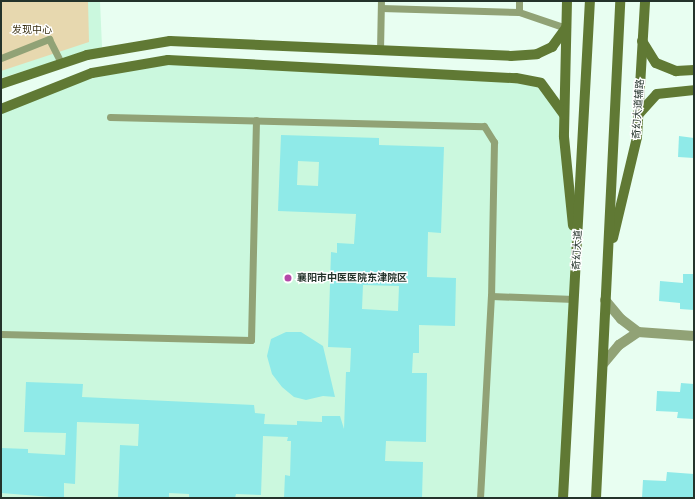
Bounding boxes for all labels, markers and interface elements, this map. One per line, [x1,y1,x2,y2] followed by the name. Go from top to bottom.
[12,24,52,36] park label: 发现中心
[630,79,646,139] street label: 奇幻大道辅路
[570,230,584,270] street label: 奇幻大道
[282,272,294,284] marker: 襄阳市中医医院东津院区
[297,272,407,284] place label: 襄阳市中医医院东津院区

